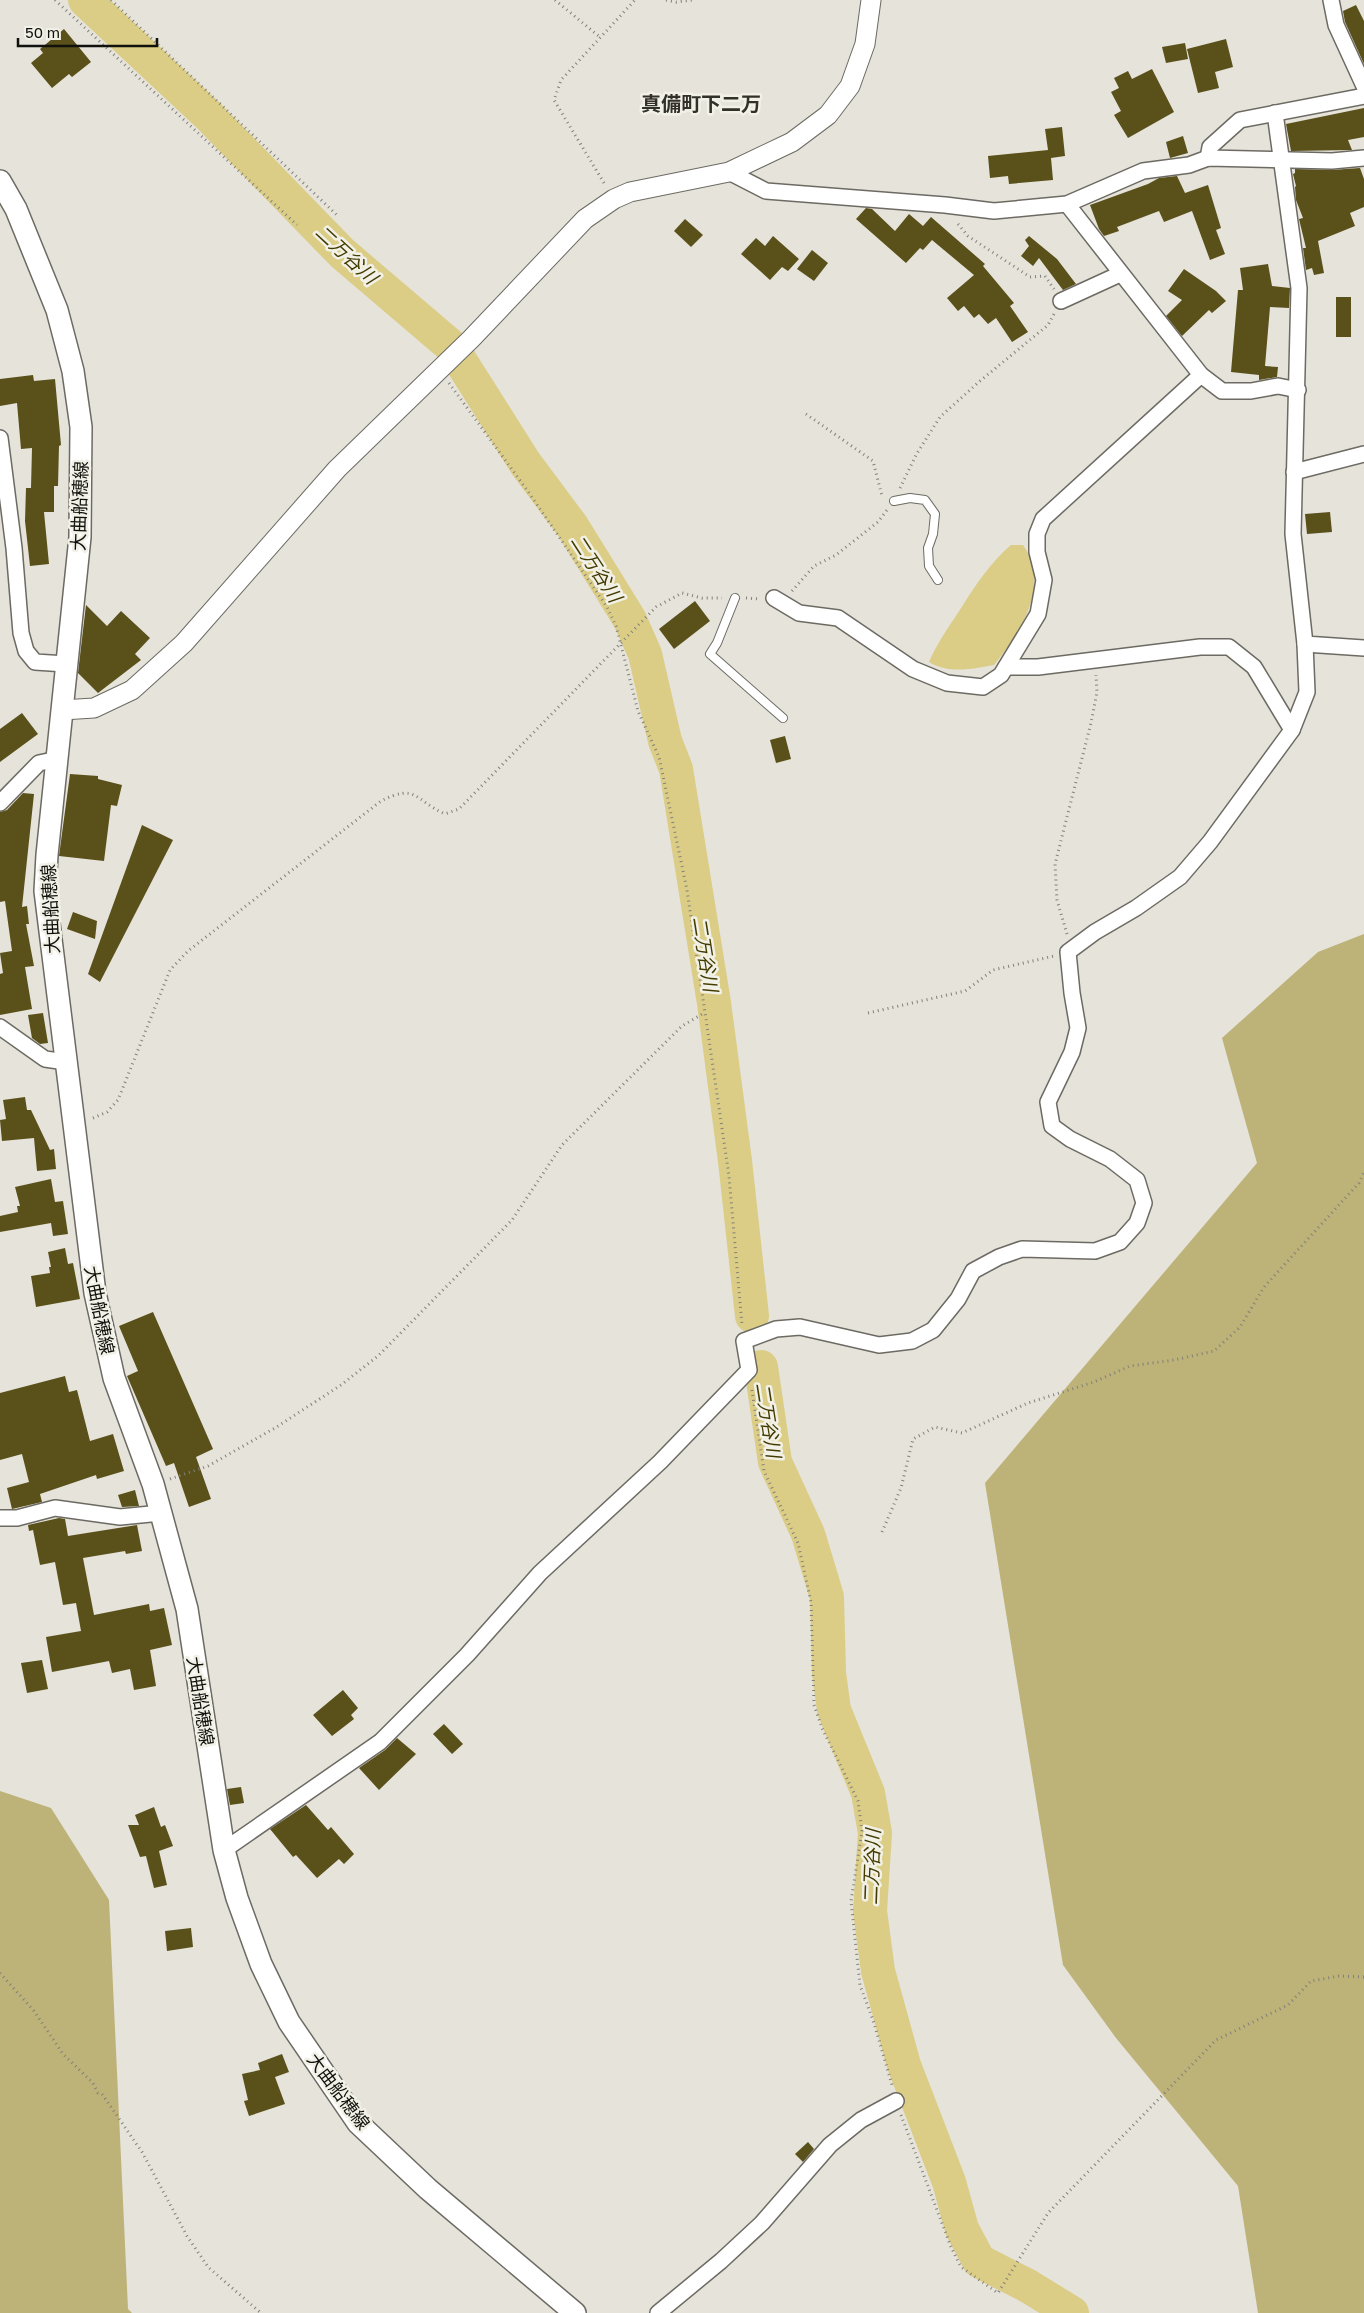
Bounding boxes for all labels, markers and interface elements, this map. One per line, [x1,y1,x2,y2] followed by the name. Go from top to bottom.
[18,15,156,47] scale bar
[25,23,60,41] text: 50 m
[641,91,761,115] district label: 真備町下二万
[311,220,384,290] water label: 二万谷川
[66,461,92,551] street label: 大曲船穂線
[567,530,628,608] water label: 二万谷川
[37,863,63,955] street label: 大曲船穂線
[689,915,724,995] water label: 二万谷川
[81,1264,119,1356] street label: 大曲船穂線
[752,1381,787,1461] water label: 二万谷川
[183,1655,219,1747] street label: 大曲船穂線
[858,1827,884,1905] water label: 二万谷川
[303,2048,375,2134] street label: 大曲船穂線

